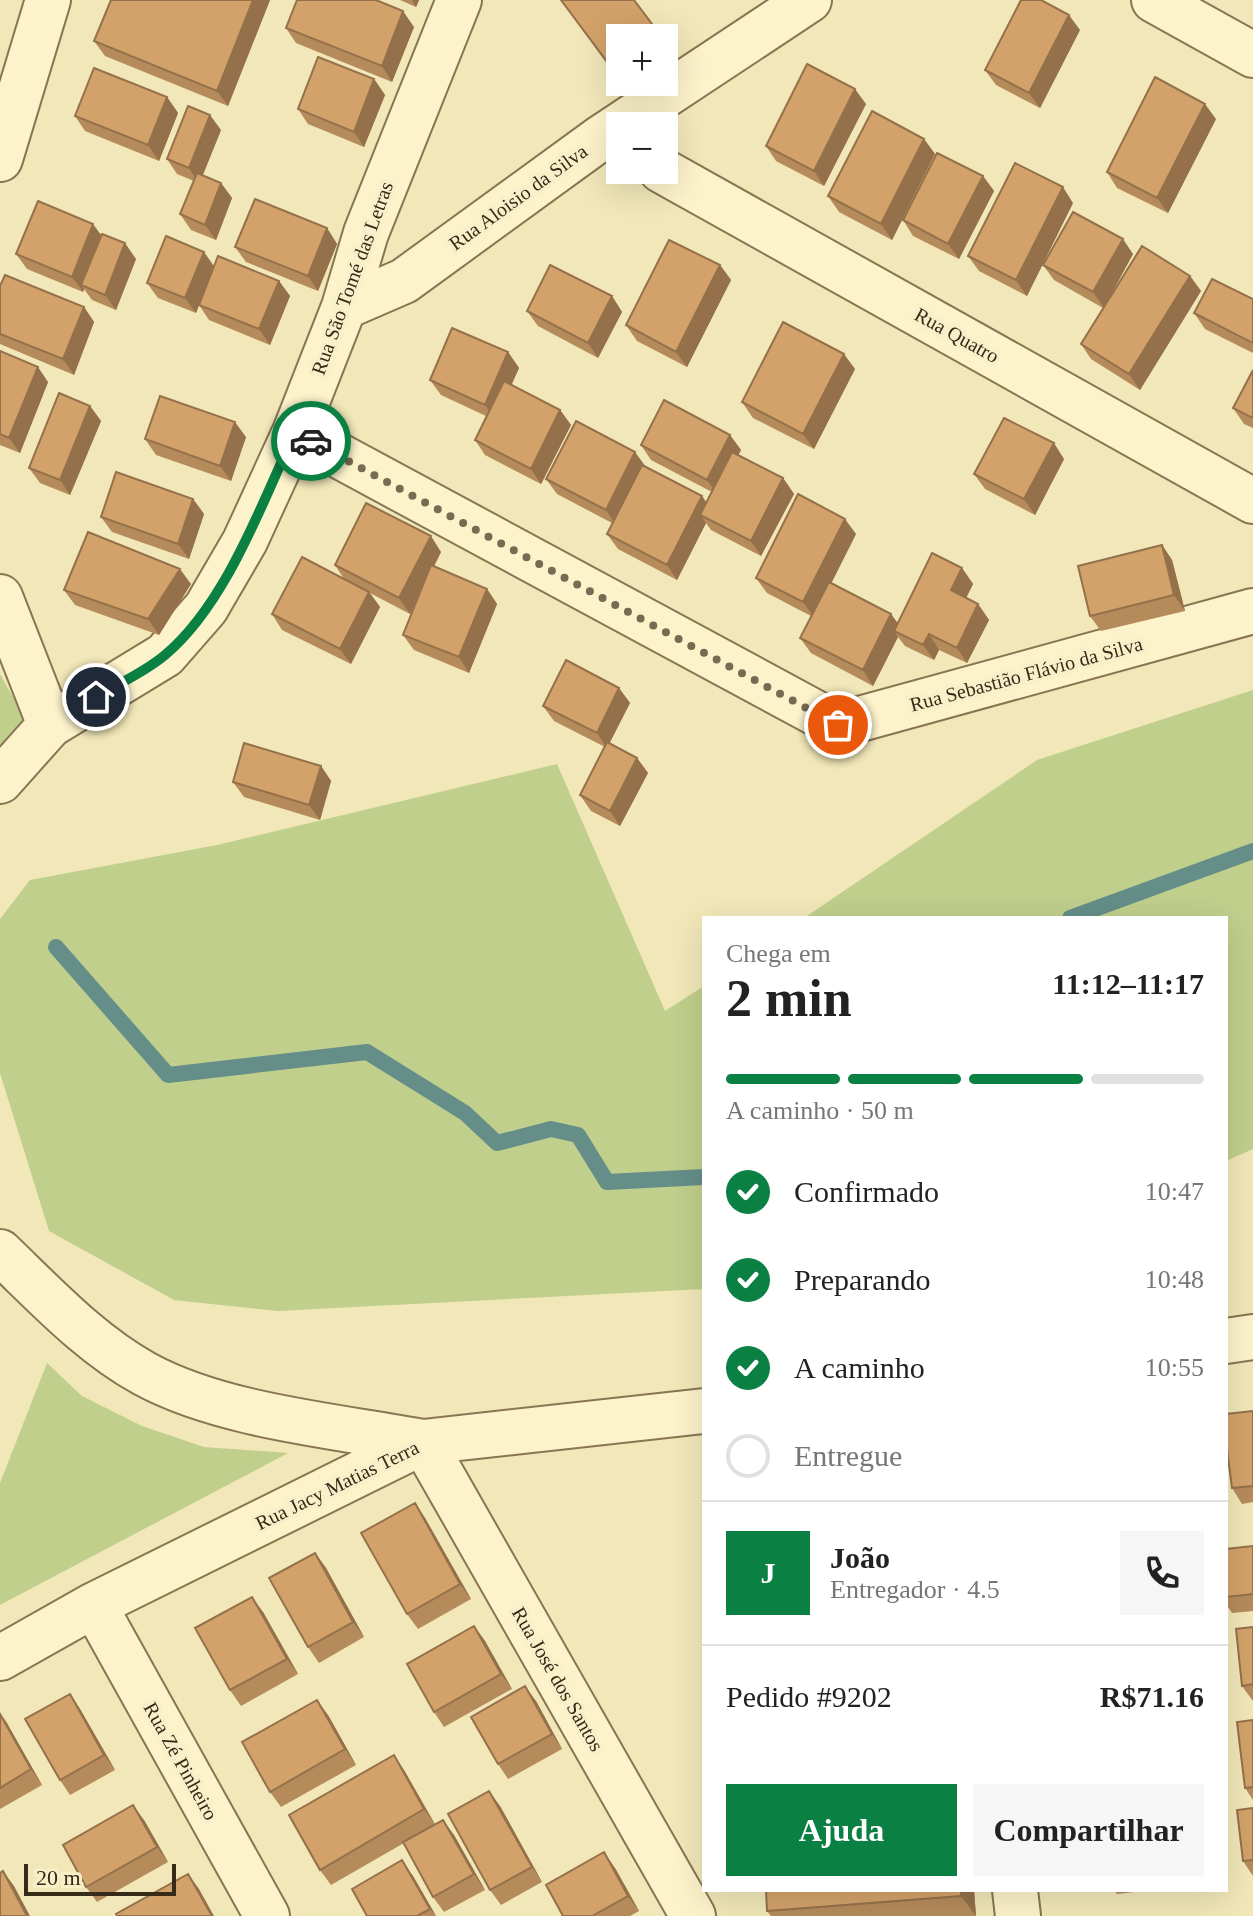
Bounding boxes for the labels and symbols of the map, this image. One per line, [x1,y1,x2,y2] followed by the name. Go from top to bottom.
[445,140,591,254] street label: Rua Aloisio da Silva
[307,178,397,377] street label: Rua São Tomé das Letras
[911,303,1003,367] street label: Rua Quatro
[271,401,351,481] courier
[907,632,1145,716] street label: Rua Sebastião Flávio da Silva
[62,663,130,731] pin
[804,691,872,759] pin
[252,1436,423,1535] street label: Rua Jacy Matias Terra
[508,1603,608,1755] street label: Rua José dos Santos
[140,1698,222,1824] street label: Rua Zé Pinheiro
[24,1860,176,1896] scale bar

